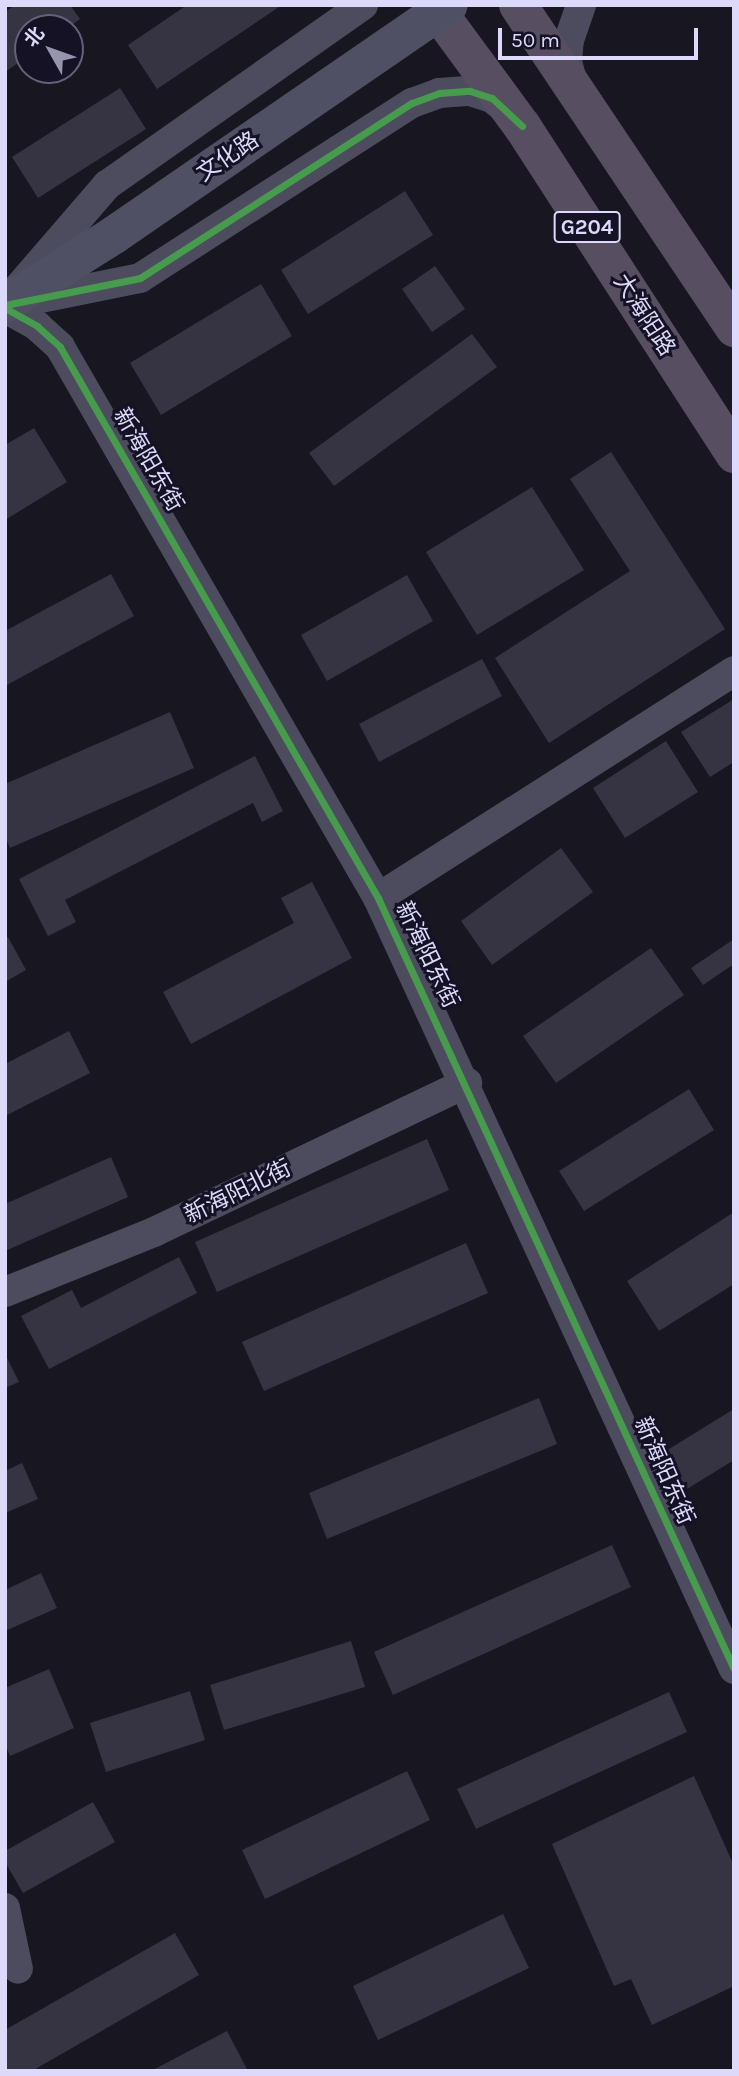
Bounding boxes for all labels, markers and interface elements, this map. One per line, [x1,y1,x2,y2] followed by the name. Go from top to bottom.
[14,14,84,84] north arrow
[501,14,700,58] scale bar
[20,22,49,51] text: 北
[511,28,560,52] text: 50 m
[192,126,264,188] street label: 文化路
[552,210,622,244] road number: G204
[607,269,681,361] street label: 大海阳路
[107,403,189,517] street label: 新海阳东街
[389,897,465,1013] street label: 新海阳东街
[180,1154,296,1230] street label: 新海阳北街
[628,1413,700,1529] street label: 新海阳东街

